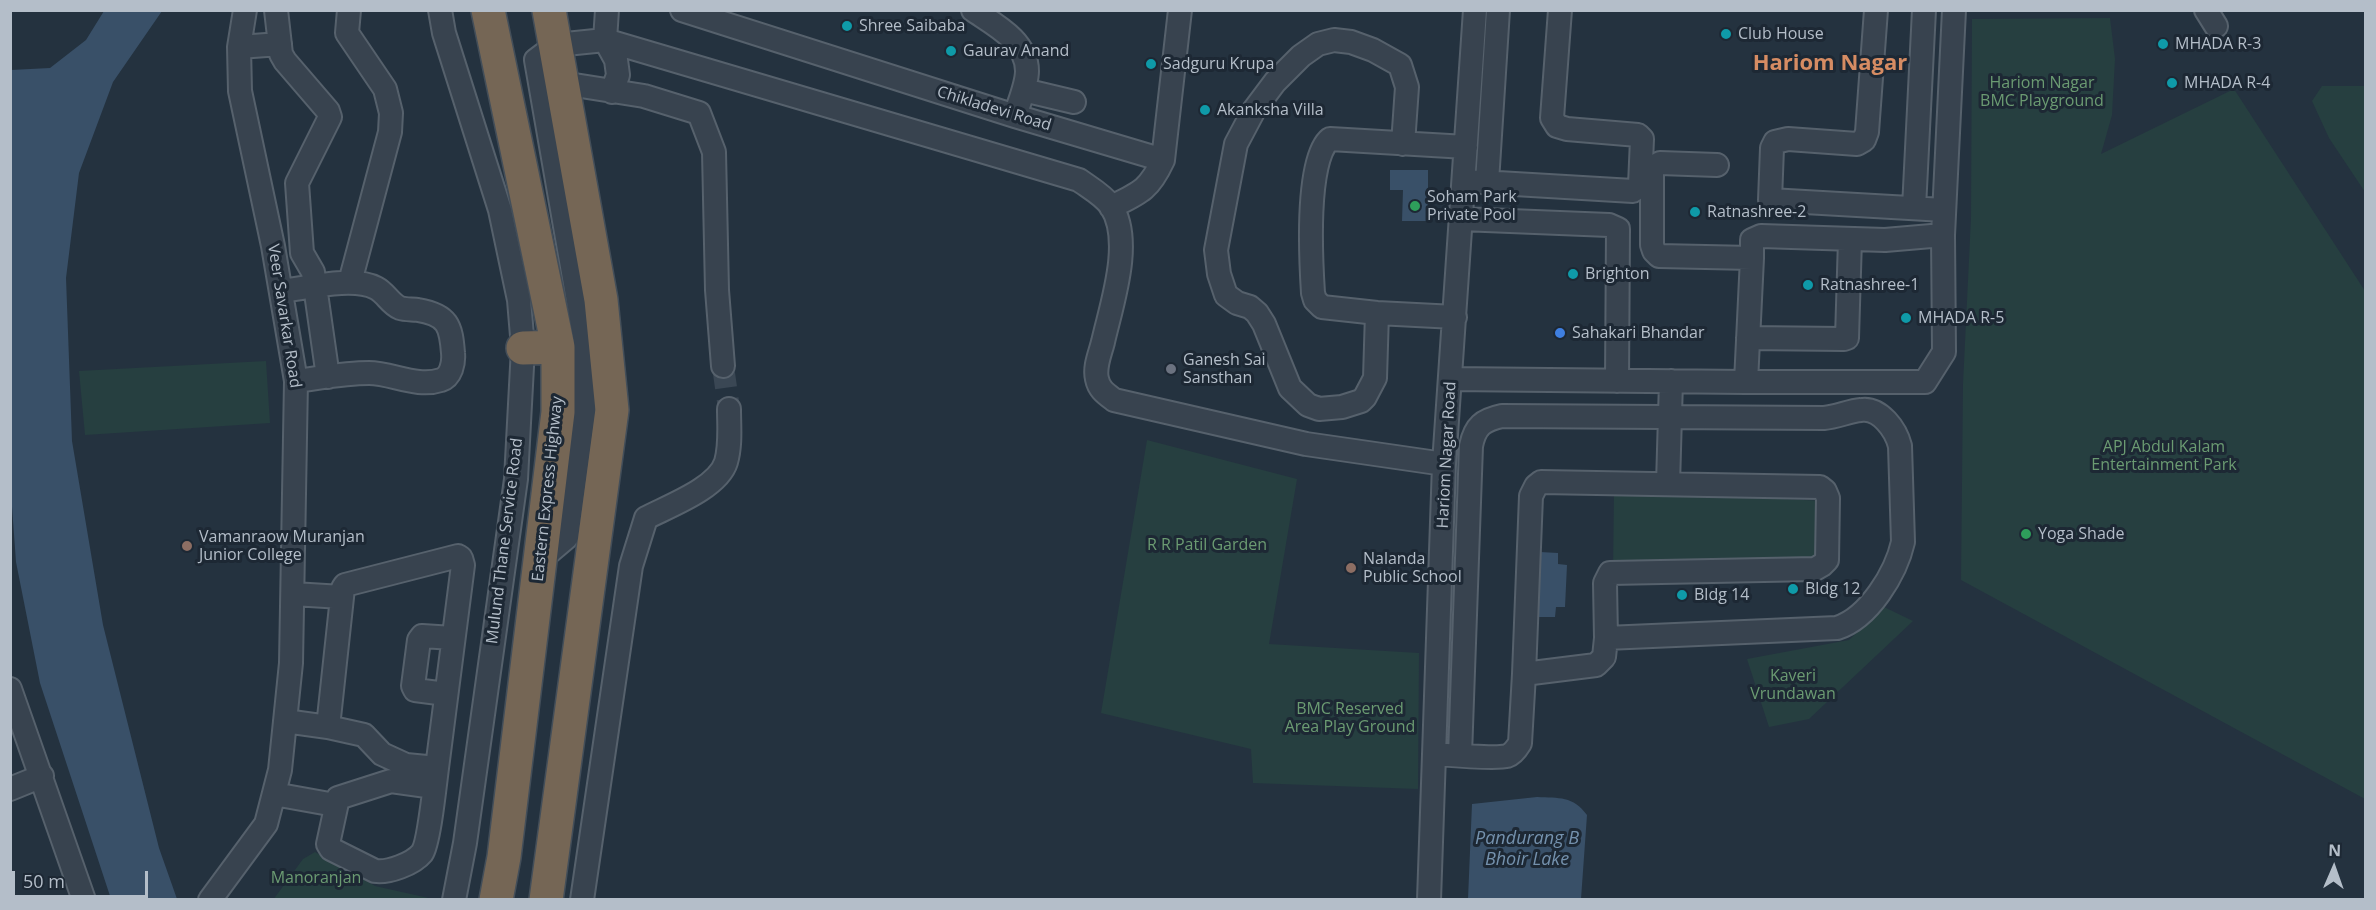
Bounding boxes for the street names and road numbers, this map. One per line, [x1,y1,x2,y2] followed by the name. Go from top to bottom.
[935,83,1053,135] street label: Chikladevi Road
[263,243,305,389] street label: Veer Savarkar Road
[1434,381,1460,529] street label: Hariom Nagar Road
[529,395,567,583] street label: Eastern Express Highway
[483,437,527,645] street label: Mulund Thane Service Road

